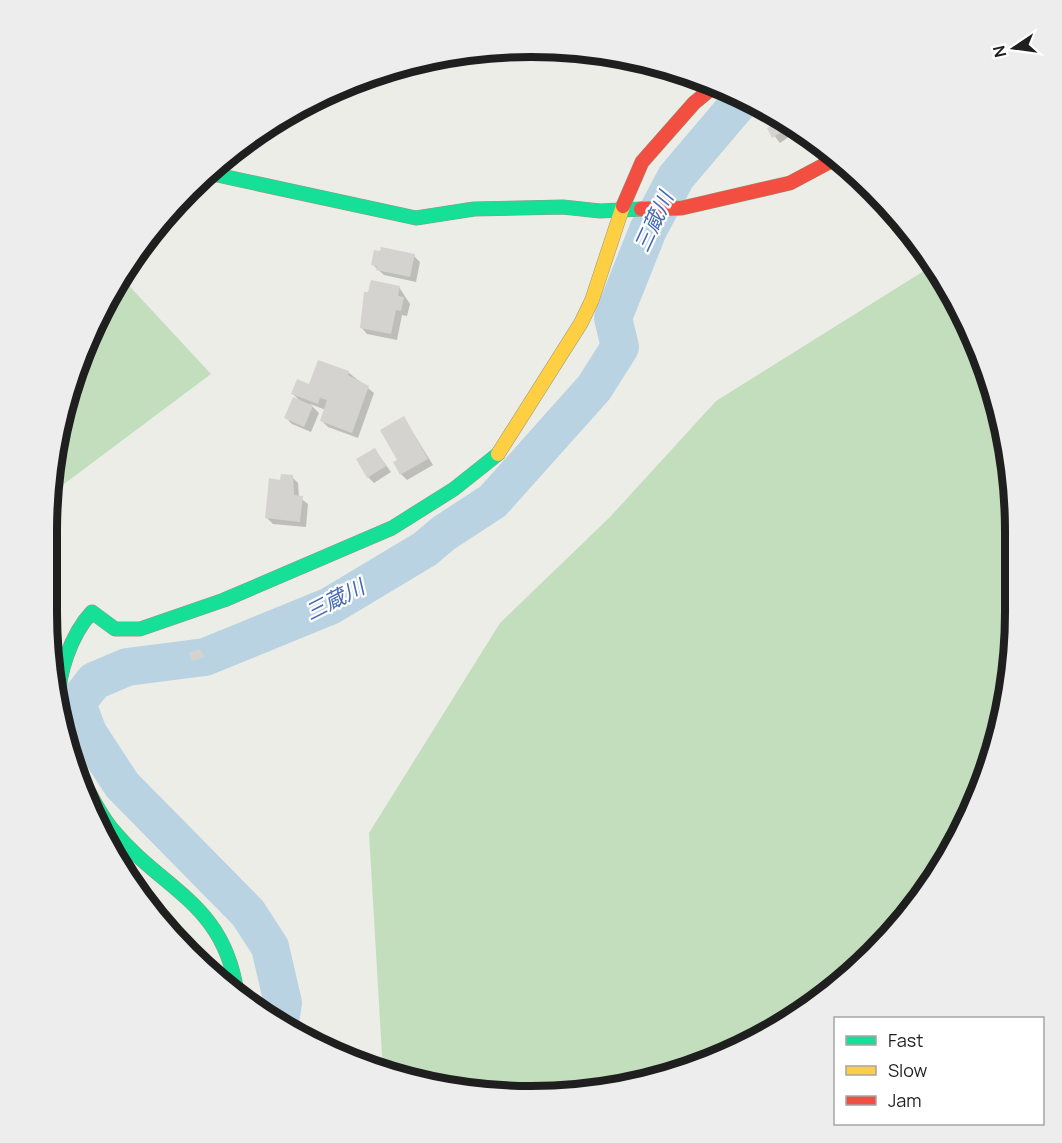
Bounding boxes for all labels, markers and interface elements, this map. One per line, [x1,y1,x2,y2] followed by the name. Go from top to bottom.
[984,18,1044,78] north arrow
[987,43,1011,59] text: N
[627,185,680,256] water label: 三蔵川
[300,571,371,626] water label: 三蔵川
[834,1017,1044,1125] legend
[888,1028,923,1052] text: Fast
[888,1058,928,1082] text: Slow
[888,1088,922,1112] text: Jam

